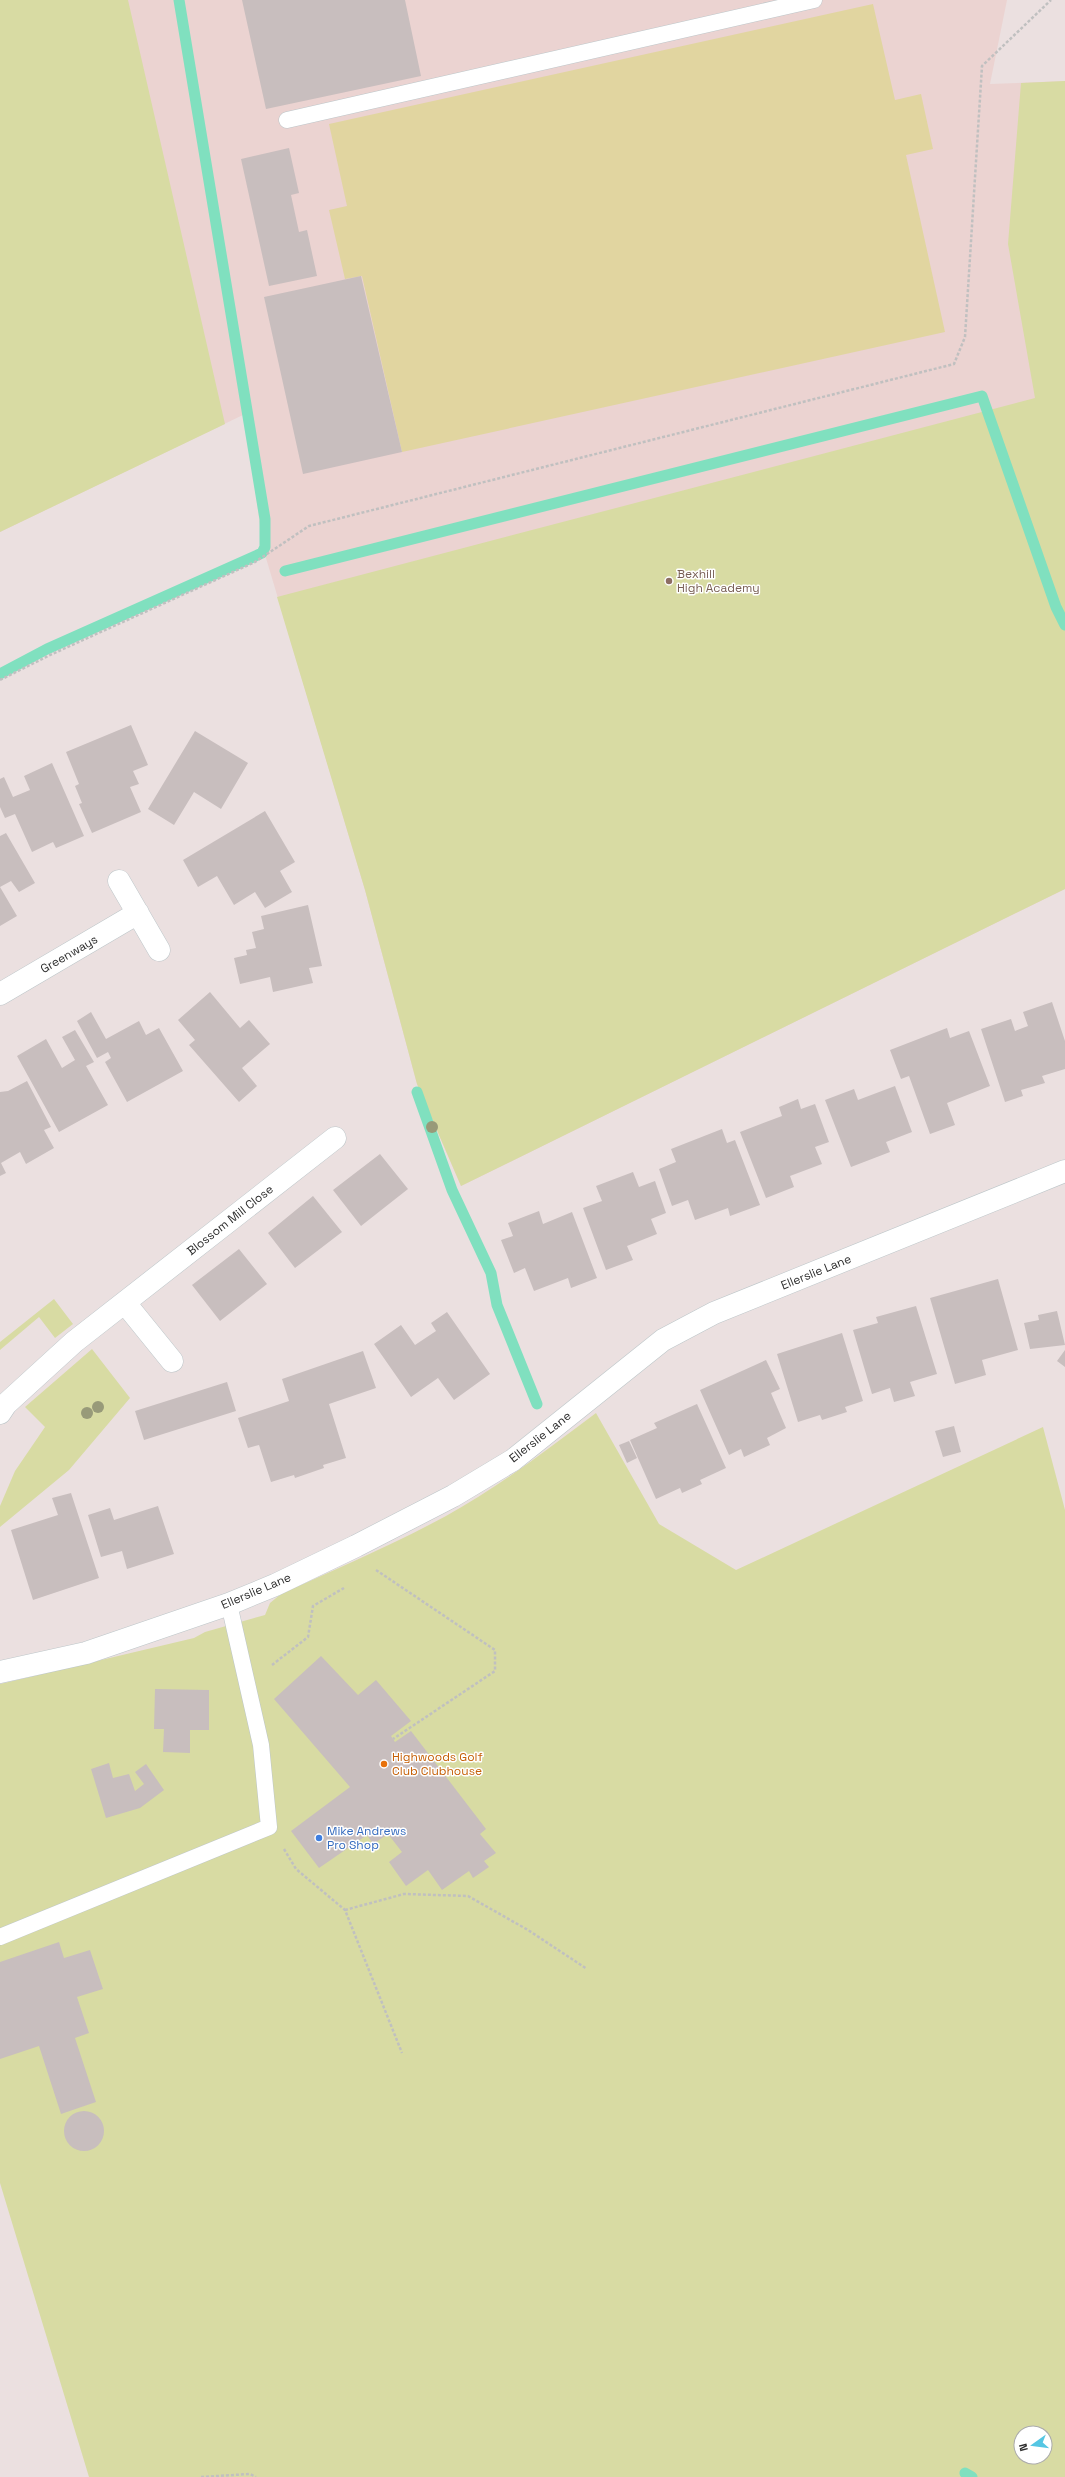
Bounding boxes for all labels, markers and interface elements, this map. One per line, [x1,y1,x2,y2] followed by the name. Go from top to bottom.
[677,566,760,596] place label: Bexhill High Academy
[664,576,674,586] marker: Bexhill High Academy
[37,931,101,977] street label: Greenways
[183,1181,277,1259] street label: Blossom Mill Close
[778,1251,854,1293] street label: Ellerslie Lane
[506,1408,574,1466] street label: Ellerslie Lane
[219,1569,293,1613] street label: Ellerslie Lane
[392,1749,483,1779] place label: Highwoods Golf Club Clubhouse
[379,1759,389,1769] marker: Highwoods Golf Club Clubhouse
[327,1823,406,1853] place label: Mike Andrews Pro Shop
[314,1833,324,1843] marker: Mike Andrews Pro Shop
[1013,2425,1053,2465] north arrow
[1016,2442,1031,2453] text: N

